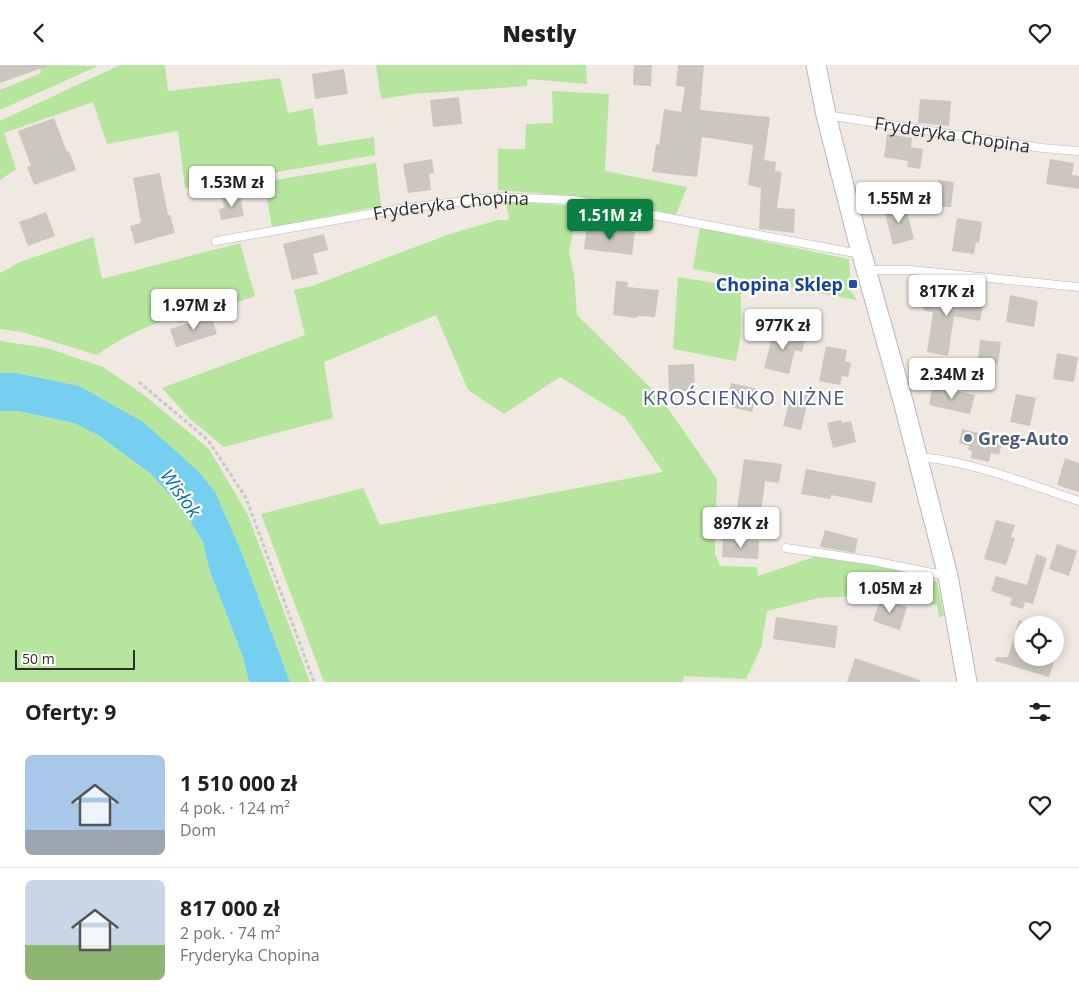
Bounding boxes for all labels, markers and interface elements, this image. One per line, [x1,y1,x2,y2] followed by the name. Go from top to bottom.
[503,18,576,48] text: Nestly
[25,19,53,47] icon: back
[1026,19,1054,47] icon: heart
[873,111,1032,158] street label: Fryderyka Chopina
[180,165,284,208] pin: 1.53M zł
[200,171,264,193] text: 1.53M zł
[847,181,951,224] pin: 1.55M zł
[371,184,530,225] street label: Fryderyka Chopina
[867,187,931,209] text: 1.55M zł
[558,199,662,241] pin: 1.51M zł
[578,204,642,226] text: 1.51M zł
[716,272,843,296] place label: Chopina Sklep
[901,275,993,317] pin: 817K zł
[847,278,859,290] marker: Chopina Sklep
[920,280,974,302] text: 817K zł
[142,289,246,331] pin: 1.97M zł
[162,294,226,316] text: 1.97M zł
[737,309,829,351] pin: 977K zł
[756,314,810,336] text: 977K zł
[900,357,1004,400] pin: 2.34M zł
[920,363,984,385] text: 2.34M zł
[643,384,845,411] district label: KROŚCIENKO NIŻNE
[978,426,1069,450] place label: Greg-Auto
[962,432,974,444] marker: Greg-Auto
[155,464,208,523] water label: Wisłok
[695,507,787,549] pin: 897K zł
[714,512,768,534] text: 897K zł
[838,571,942,614] pin: 1.05M zł
[858,577,922,599] text: 1.05M zł
[1014,616,1064,666] map controls
[1014,616,1064,666] button: locate
[15,647,135,670] scale bar
[22,649,55,668] text: 50 m
[25,698,116,726] text: Oferty: 9
[1026,698,1054,726] icon: filters
[180,769,297,797] text: 1 510 000 zł
[65,775,125,835] icon: home
[1026,791,1054,819] icon: heart
[180,797,290,819] text: 4 pok. · 124 m²
[180,819,216,841] text: Dom
[180,894,280,922] text: 817 000 zł
[65,900,125,960] icon: home
[1026,916,1054,944] icon: heart
[180,922,281,944] text: 2 pok. · 74 m²
[180,944,320,966] text: Fryderyka Chopina

